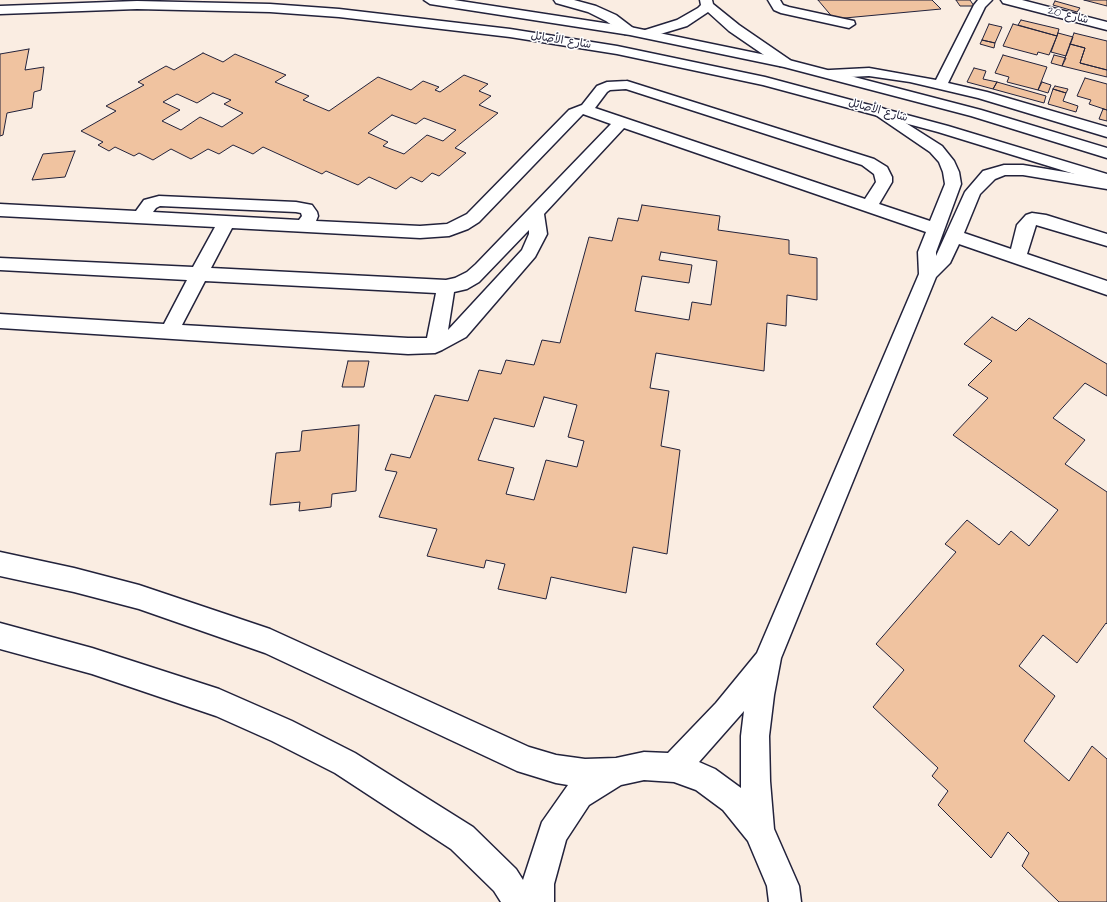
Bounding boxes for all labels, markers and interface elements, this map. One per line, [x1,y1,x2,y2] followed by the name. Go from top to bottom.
[1046,5,1090,27] street label: شارع 20
[530,30,592,52] street label: شارع الأصايل
[847,97,909,125] street label: شارع الأصايل

